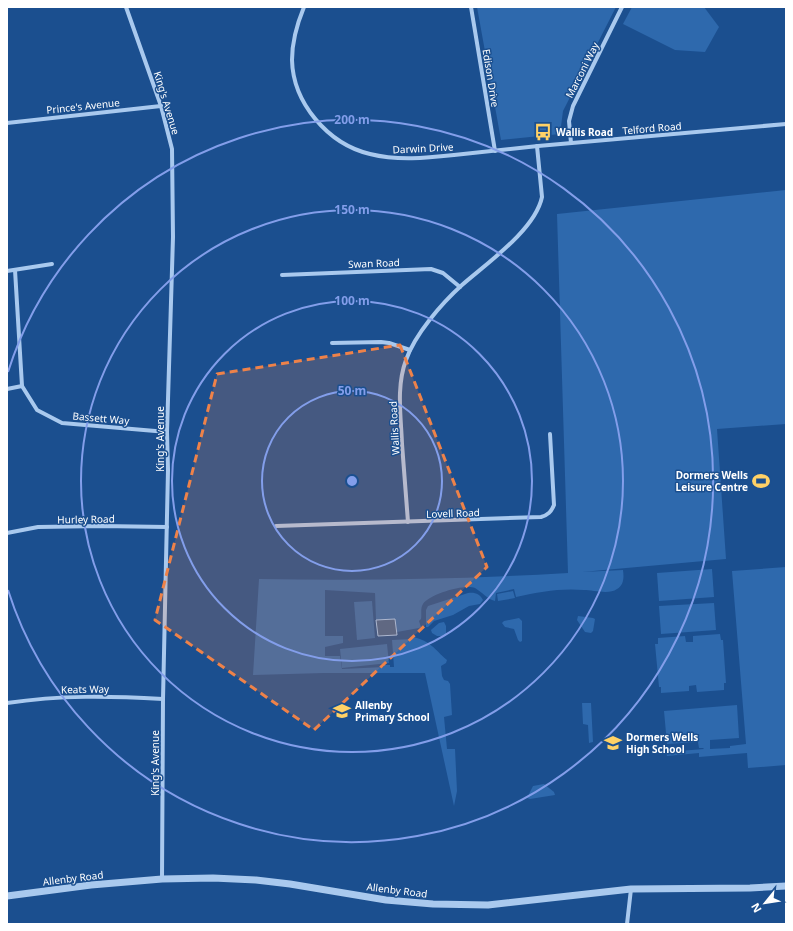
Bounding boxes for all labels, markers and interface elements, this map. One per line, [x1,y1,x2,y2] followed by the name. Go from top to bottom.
[562,39,602,100] street label: Marconi Way
[479,48,503,108] street label: Edison Drive
[151,70,183,137] street label: King's Avenue
[46,95,121,117] street label: Prince's Avenue
[334,111,370,128] text: 200 m
[622,118,682,138] street label: Telford Road
[533,122,553,142] bus stop icon: Wallis Road
[556,125,613,139] place label: Wallis Road
[392,139,454,157] street label: Darwin Drive
[334,201,370,218] text: 150 m
[348,255,400,271] street label: Swan Road
[334,292,370,309] text: 100 m
[338,382,366,399] text: 50 m
[386,401,402,455] street label: Wallis Road
[153,406,167,472] street label: King's Avenue
[72,409,131,428] street label: Bassett Way
[676,468,748,494] place label: Dormers Wells Leisure Centre
[751,471,771,491] sports icon: Dormers Wells Leisure Centre
[345,474,359,488] centre of rings
[426,505,480,521] street label: Lovell Road
[57,511,115,527] street label: Hurley Road
[61,682,110,696] street label: Keats Way
[355,698,430,724] place label: Allenby Primary School
[332,701,352,721] school or university icon: Allenby Primary School
[148,730,162,796] street label: King's Avenue
[626,730,698,756] place label: Dormers Wells High School
[603,733,623,753] school or university icon: Dormers Wells High School
[42,867,104,889] street label: Allenby Road
[366,879,428,901] street label: Allenby Road
[745,883,785,923] north arrow
[747,901,765,916] text: N

